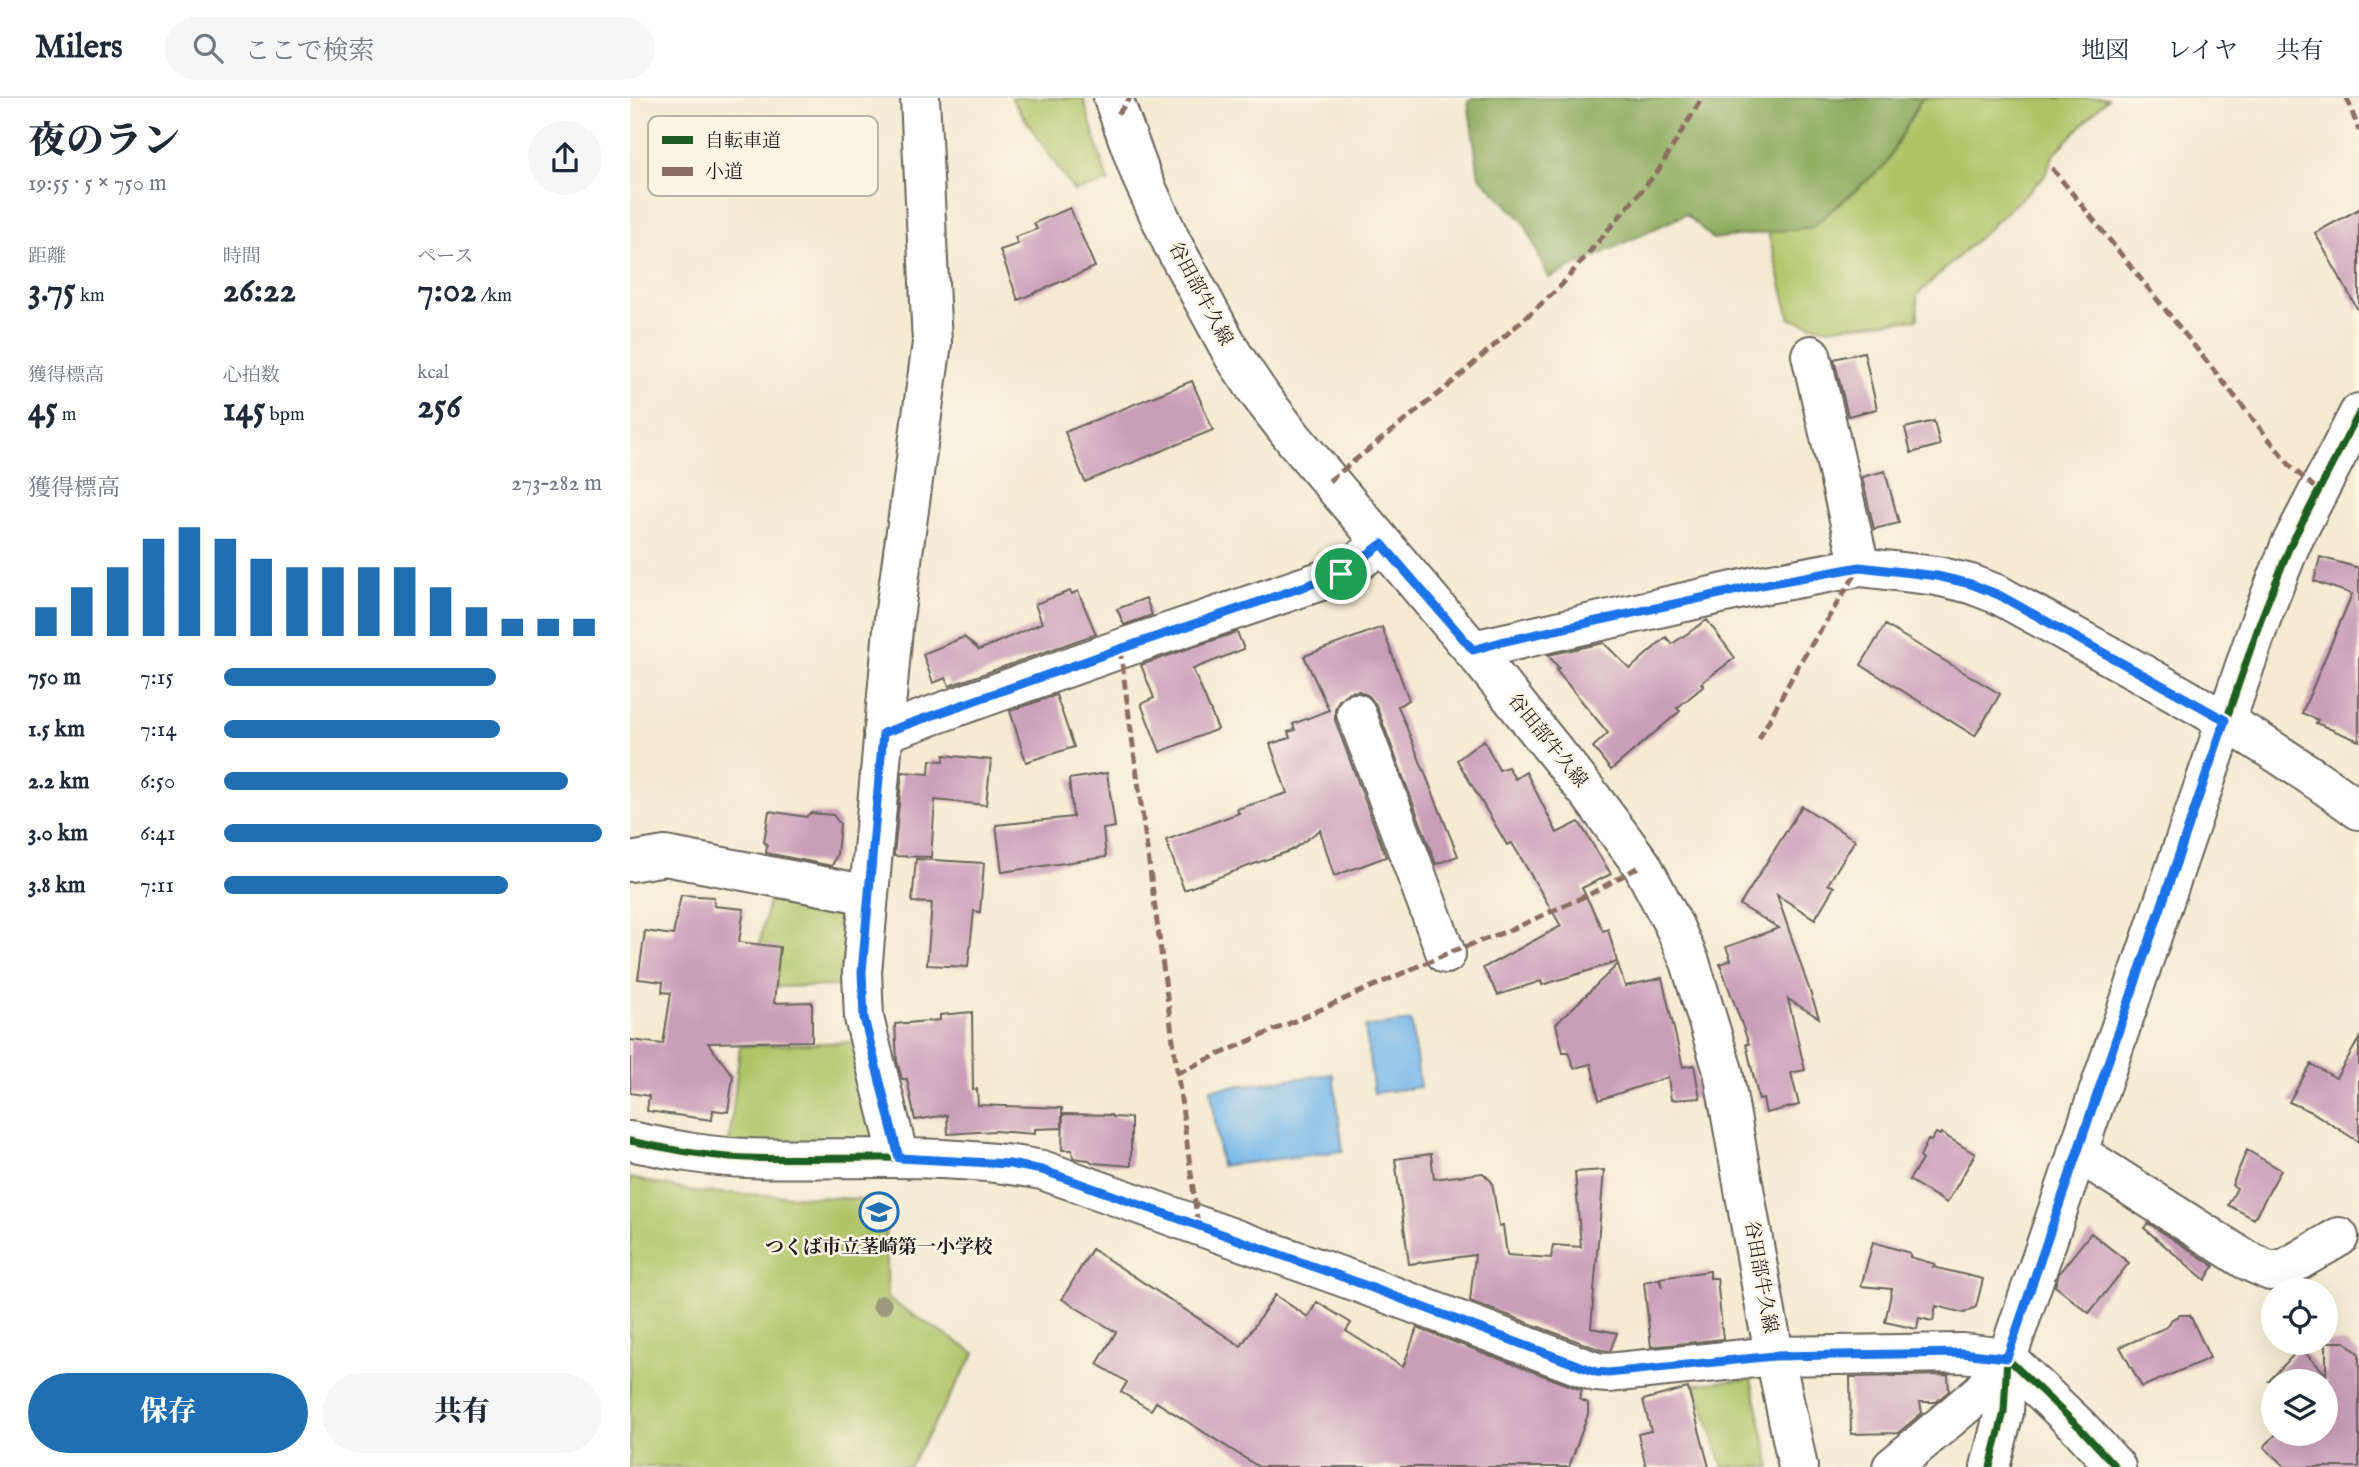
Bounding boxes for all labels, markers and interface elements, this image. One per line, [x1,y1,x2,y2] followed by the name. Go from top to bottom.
[165,17,655,80] search box
[35,27,123,69] text: Milers
[189,29,227,67] icon: search
[245,35,375,68] text: ここで検索
[2081,36,2129,67] text: 地図
[2167,36,2238,67] text: レイヤ
[2276,36,2324,67] text: 共有
[648,116,878,196] legend
[28,119,180,167] text: 夜のラン
[528,121,602,195] button: share
[705,130,781,154] text: 自転車道
[705,161,743,185] text: 小道
[28,169,167,198] text: 19:55 · 5 × 750 m
[1163,238,1237,350] street label: 谷田部牛久線
[28,245,66,269] text: 距離
[223,245,261,269] text: 時間
[417,245,473,269] text: ペース
[28,269,76,314] text: 3.75
[223,269,296,314] text: 26:22
[417,269,477,314] text: 7:02
[76,284,105,308] text: km
[477,284,512,308] text: /km
[417,361,449,385] text: kcal
[28,364,104,388] text: 獲得標高
[223,364,280,388] text: 心拍数
[417,385,461,430] text: 256
[28,388,58,433] text: 45
[223,388,265,433] text: 145
[58,403,77,427] text: m
[265,403,305,427] text: bpm
[511,469,602,498] text: 273–282 m
[28,474,120,503] text: 獲得標高
[1311,544,1371,604] pin
[1322,555,1360,593] icon: arrive
[28,663,81,692] text: 750 m
[140,663,174,692] text: 7:15
[1502,689,1592,793] street label: 谷田部牛久線
[28,715,85,744] text: 1.5 km
[140,715,177,744] text: 7:14
[28,767,90,796] text: 2.2 km
[140,767,175,796] text: 6:50
[28,819,88,848] text: 3.0 km
[140,819,176,848] text: 6:41
[28,871,86,900] text: 3.8 km
[140,871,174,900] text: 7:11
[858,1191,900,1233] school or university icon: つくば市立茎崎第一小学校
[1738,1219,1782,1335] street label: 谷田部牛久線
[765,1236,993,1260] place label: つくば市立茎崎第一小学校
[2261,1278,2338,1446] map controls
[2261,1278,2338,1355] button: locate
[2261,1369,2338,1446] button: layers
[28,1373,308,1453] button: 保存
[322,1373,602,1453] button: 共有

